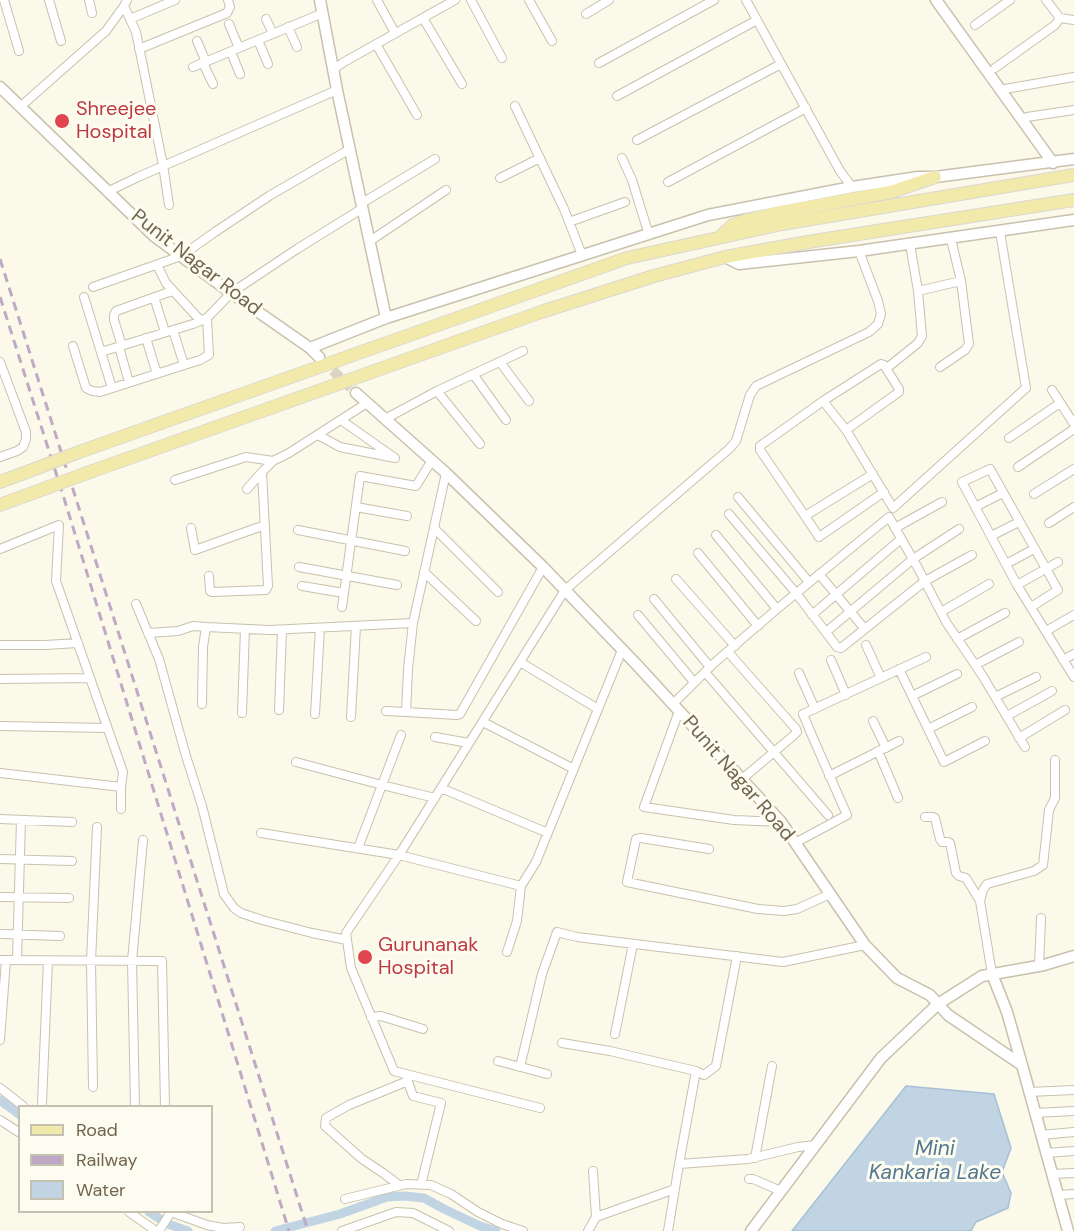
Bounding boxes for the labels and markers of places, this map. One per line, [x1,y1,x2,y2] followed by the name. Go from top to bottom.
[76,98,156,145] place label: Shreejee Hospital
[53,112,71,130] marker: Shreejee Hospital
[378,934,478,981] place label: Gurunanak Hospital
[356,948,374,966] marker: Gurunanak Hospital

